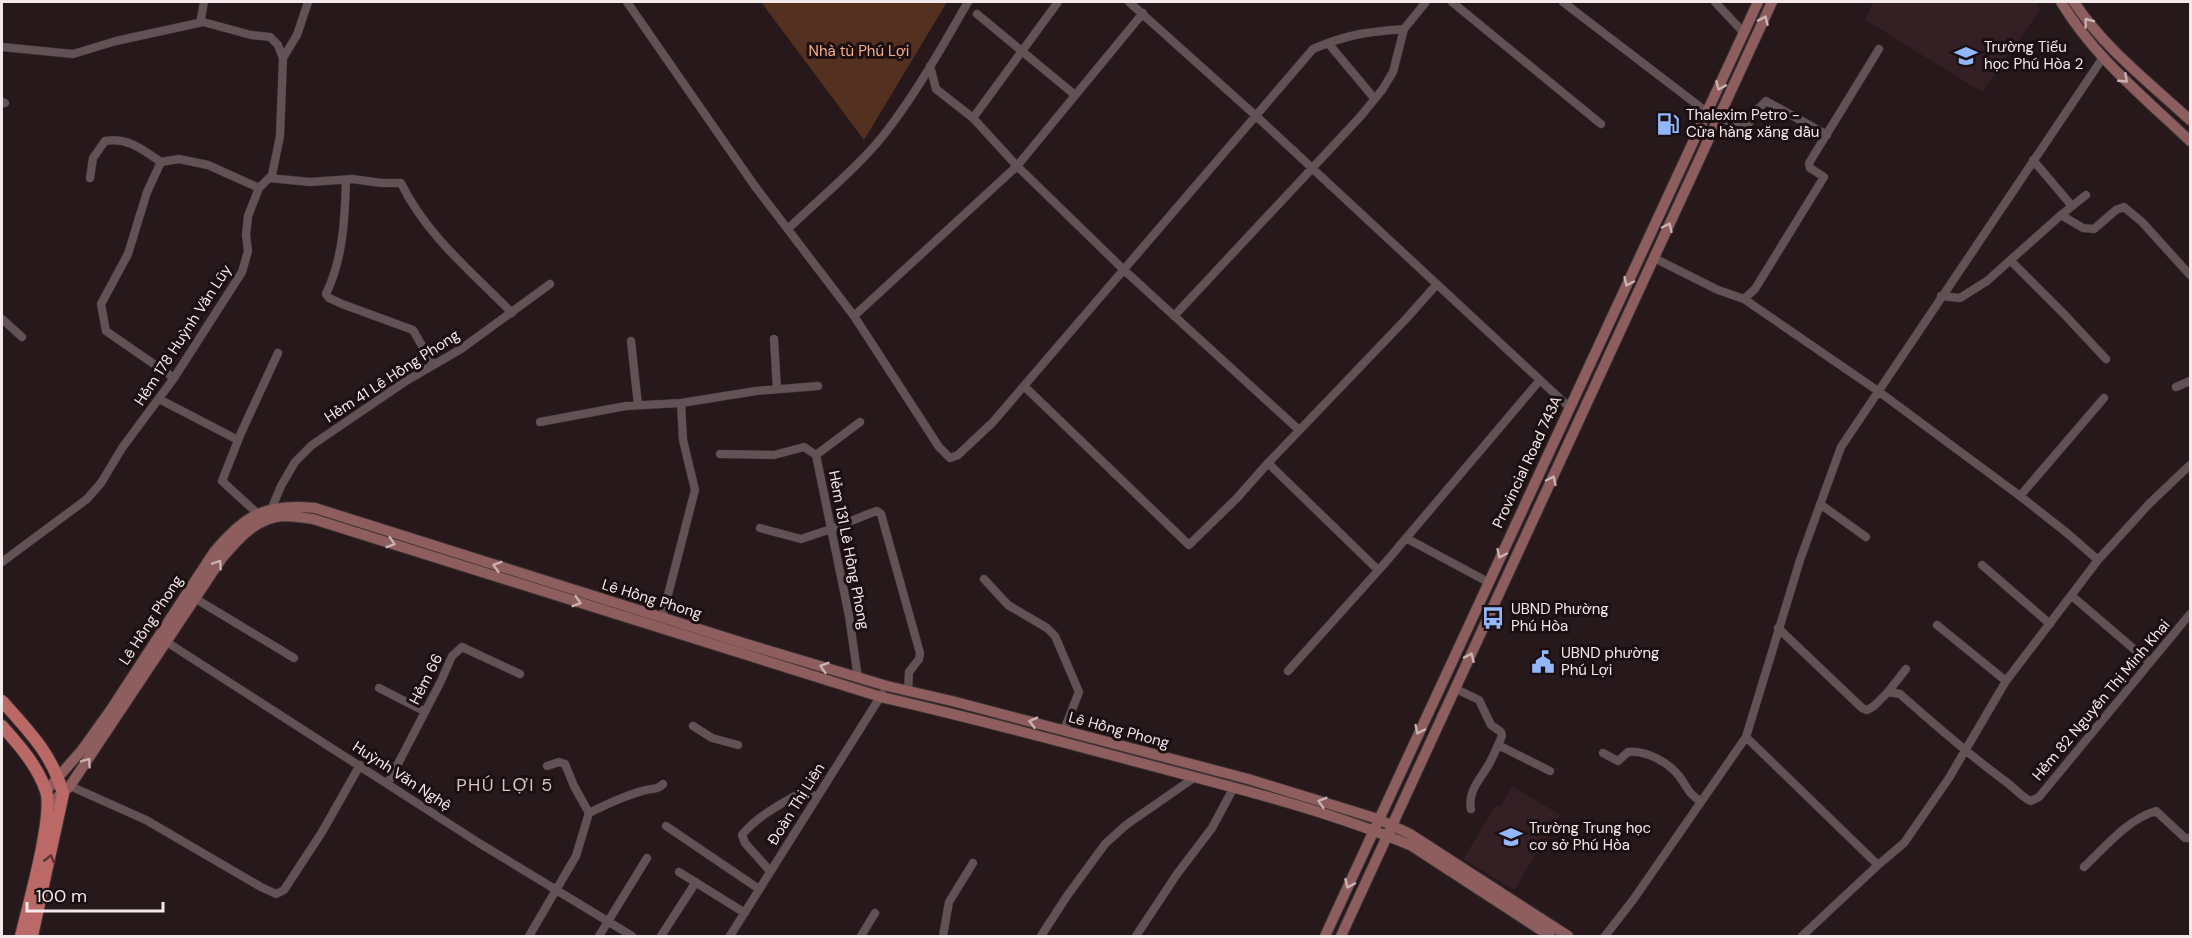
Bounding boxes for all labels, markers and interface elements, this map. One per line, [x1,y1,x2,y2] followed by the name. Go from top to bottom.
[1756,15,1768,26] one-way arrow
[2084,17,2095,28] one-way arrow
[1984,37,2083,74] place label: Trường Tiểu học Phú Hòa 2
[809,41,909,61] park label: Nhà tù Phú Lợi
[1953,43,1979,69] school or university icon: Trường Tiểu học Phú Hòa 2
[2117,72,2128,83] one-way arrow
[1715,80,1727,91] one-way arrow
[1686,105,1819,142] place label: Thalexim Petro - Cửa hàng xăng dầu
[1655,111,1681,137] fuel station icon: Thalexim Petro - Cửa hàng xăng dầu
[1661,222,1673,233] one-way arrow
[130,260,237,409] street label: Hẻm 178 Huỳnh Văn Lũy
[1624,275,1636,286] one-way arrow
[321,325,463,427] street label: Hẻm 41 Lê Hồng Phong
[1488,393,1566,531] street label: Provincial Road 743A
[824,469,874,631] street label: Hẻm 131 Lê Hồng Phong
[1544,476,1556,487] one-way arrow
[385,536,396,549] one-way arrow
[1497,547,1509,558] one-way arrow
[211,560,222,571] one-way arrow
[492,561,503,573] one-way arrow
[114,571,188,669] street label: Lê Hồng Phong
[600,574,704,624] street label: Lê Hồng Phong
[571,595,582,607] one-way arrow
[1511,599,1609,636] place label: UBND Phường Phú Hòa
[1480,605,1506,631] bus stop icon: UBND Phường Phú Hòa
[2028,615,2174,785] street label: Hẻm 82 Nguyễn Thị Minh Khai
[1561,643,1659,680] place label: UBND phường Phú Lợi
[1530,649,1556,675] public building icon: UBND phường Phú Lợi
[405,650,447,708] street label: Hẻm 66
[1463,652,1475,663] one-way arrow
[819,662,830,674] one-way arrow
[1066,707,1172,753] street label: Lê Hồng Phong
[1028,717,1039,729] one-way arrow
[1414,724,1426,735] one-way arrow
[349,737,455,815] street label: Huỳnh Văn Nghệ
[80,757,91,768] one-way arrow
[763,759,829,849] street label: Đoàn Thị Liên
[456,773,554,797] district label: PHÚ LỢI 5
[1317,797,1328,809] one-way arrow
[1529,818,1651,855] place label: Trường Trung học cơ sở Phú Hòa
[1498,824,1524,850] school or university icon: Trường Trung học cơ sở Phú Hòa
[42,854,55,864] one-way arrow
[27,875,164,913] scale bar
[1344,877,1356,888] one-way arrow
[36,884,87,908] text: 100 m

